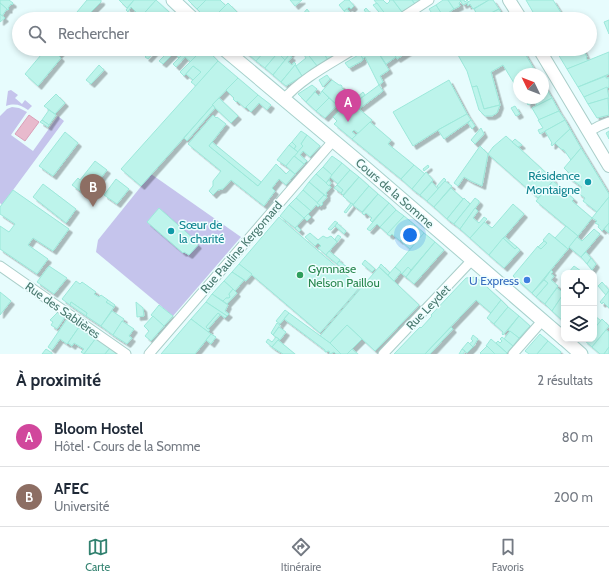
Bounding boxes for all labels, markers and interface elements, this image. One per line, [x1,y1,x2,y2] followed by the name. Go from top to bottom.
[12,12,597,56] search box
[26,23,48,45] icon: search
[58,25,129,43] text: Rechercher
[513,68,549,104] north arrow
[335,89,361,122] pin: A
[353,155,437,231] street label: Cours de la Somme
[526,168,580,197] place label: Résidence Montaigne
[80,174,106,207] pin: B
[583,177,593,187] marker: Résidence Montaigne
[197,198,285,296] street label: Rue Pauline Kergomard
[179,217,224,246] place label: Sœur de la charité
[400,225,420,245] your location
[166,226,176,236] marker: Sœur de la charité
[308,261,380,290] place label: Gymnase Nelson Paillou
[295,270,305,280] marker: Gymnase Nelson Paillou
[561,270,597,342] map controls
[561,270,597,306] button: locate
[469,273,519,288] place label: U Express
[522,275,532,285] marker: U Express
[22,279,104,342] street label: Rue des Sablières
[403,281,453,333] street label: Rue Leydet
[561,306,597,342] button: layers
[16,370,101,390] text: À proximité
[537,372,593,388] text: 2 résultats
[54,420,143,438] text: Bloom Hostel
[25,429,33,445] text: A
[562,429,593,445] text: 80 m
[54,438,200,454] text: Hôtel · Cours de la Somme
[54,480,89,498] text: AFEC
[25,489,33,505] text: B
[554,489,593,505] text: 200 m
[54,498,109,514] text: Université
[85,536,110,574] tab: Carte
[281,536,321,574] tab: Itinéraire
[492,536,524,574] tab: Favoris

